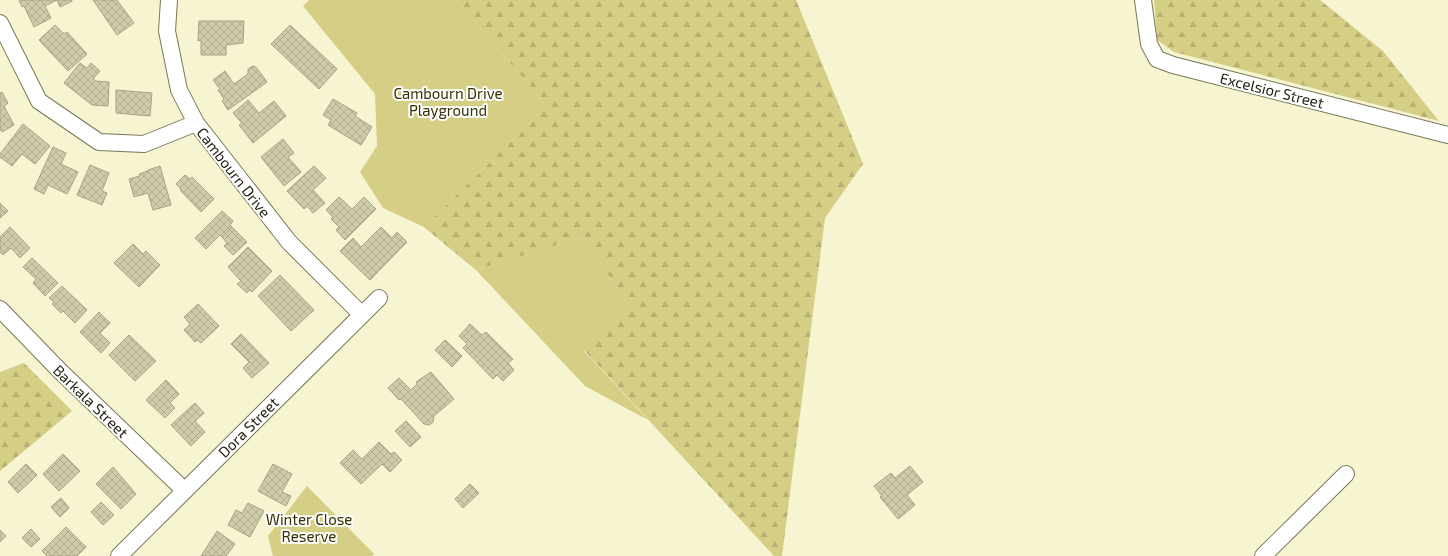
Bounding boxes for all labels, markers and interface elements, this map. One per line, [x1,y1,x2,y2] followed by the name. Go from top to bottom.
[1218,68,1326,112] street label: Excelsior Street
[393,84,503,119] park label: Cambourn Drive Playground
[193,123,275,221] street label: Cambourn Drive
[50,361,132,441] street label: Barkala Street
[214,393,282,461] street label: Dora Street
[266,510,352,545] park label: Winter Close Reserve

